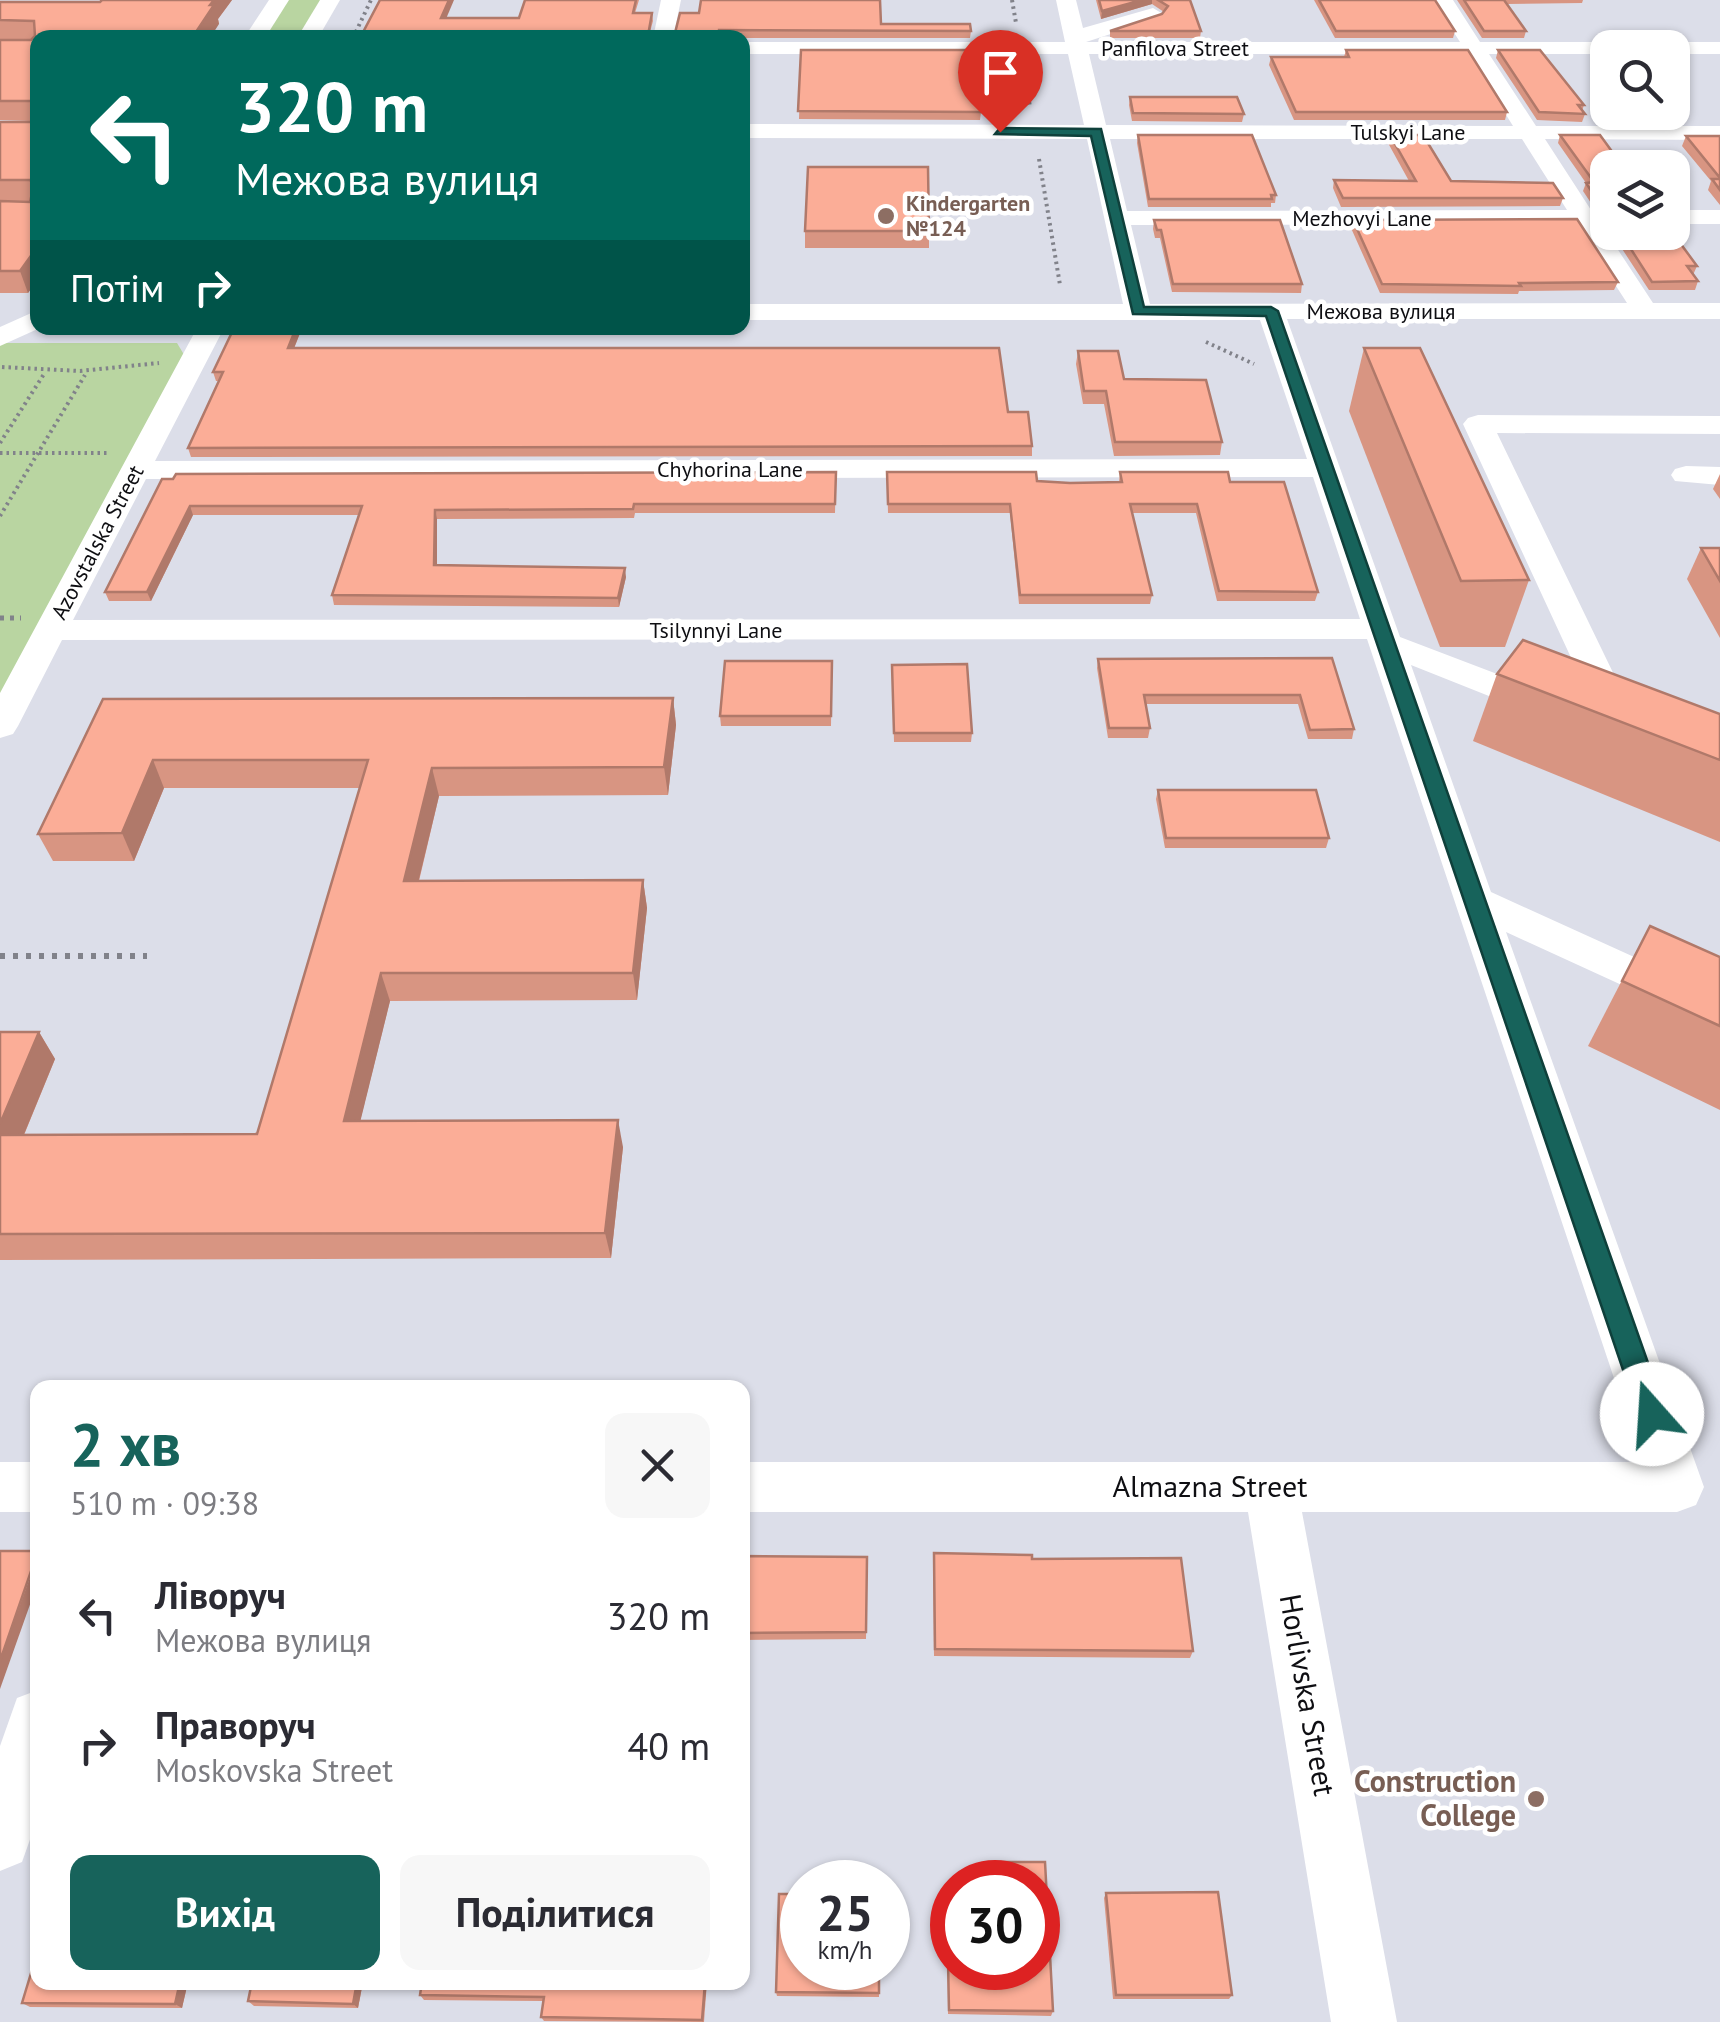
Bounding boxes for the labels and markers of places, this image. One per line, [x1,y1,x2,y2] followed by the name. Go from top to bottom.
[958,30,1043,133] pin
[906,189,1030,242] place label: Kindergarten №124
[875,205,897,227] marker: Kindergarten №124
[1354,1761,1516,1834] place label: Construction College
[1525,1788,1547,1810] marker: Construction College

